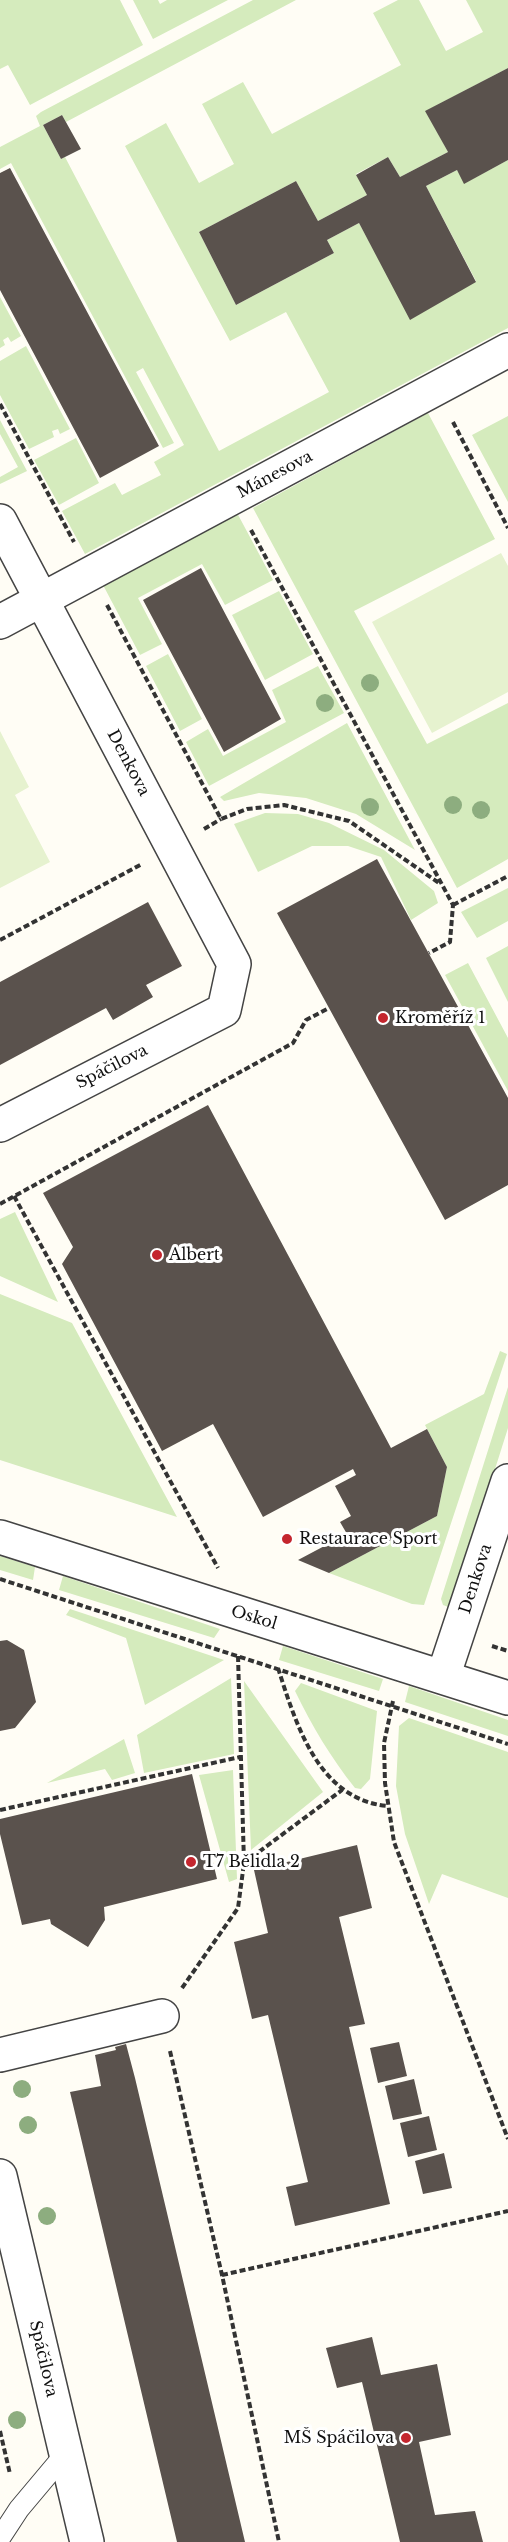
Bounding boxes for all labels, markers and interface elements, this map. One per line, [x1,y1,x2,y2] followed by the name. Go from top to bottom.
[234,447,316,503] street label: Mánesova
[103,727,153,799] street label: Denkova
[395,1008,485,1028] place label: Kroměříž 1
[376,1011,390,1025] marker: Kroměříž 1
[73,1041,151,1093] street label: Spáčilova
[169,1245,220,1265] place label: Albert
[150,1248,164,1262] marker: Albert
[299,1529,438,1549] place label: Restaurace Sport
[280,1532,294,1546] marker: Restaurace Sport
[456,1542,496,1616] street label: Denkova
[229,1602,279,1634] street label: Oskol
[203,1852,300,1872] place label: T7 Bělidla 2
[184,1855,198,1869] marker: T7 Bělidla 2
[25,2319,61,2399] street label: Spáčilova
[284,2428,394,2448] place label: MŠ Spáčilova
[399,2431,413,2445] marker: MŠ Spáčilova

